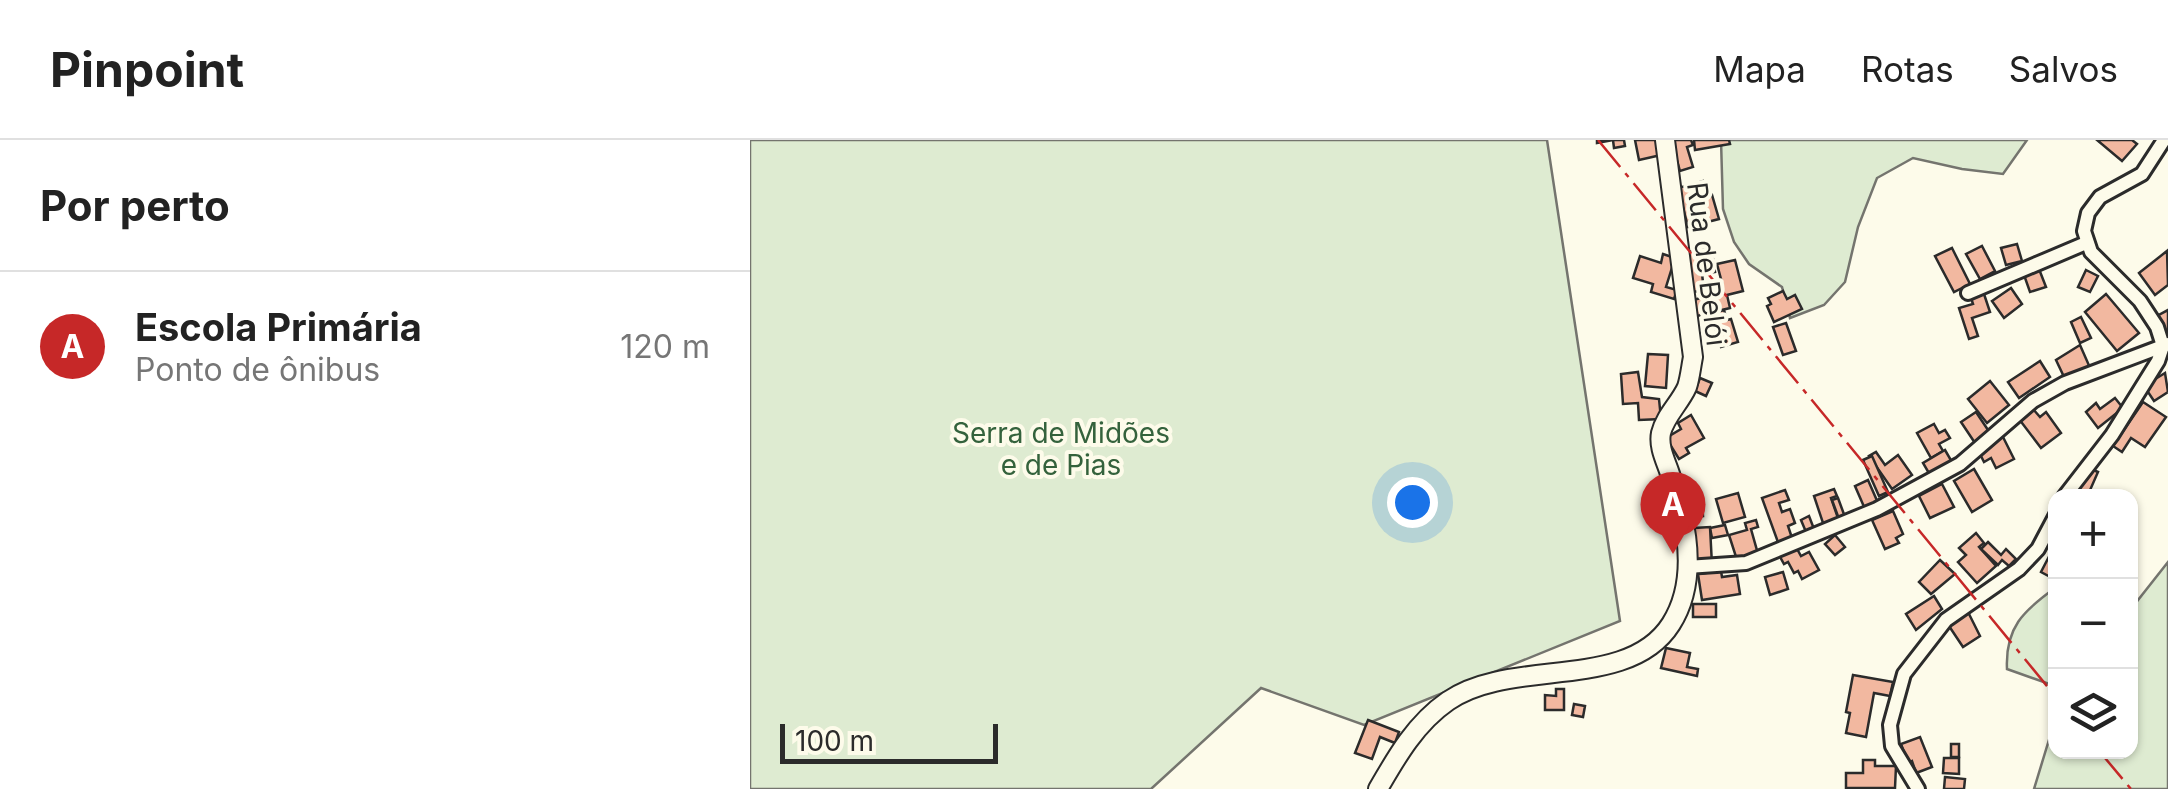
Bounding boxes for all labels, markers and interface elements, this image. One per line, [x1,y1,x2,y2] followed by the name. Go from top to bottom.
[50,40,244,99] text: Pinpoint
[1713,48,1806,90] text: Mapa
[1861,48,1954,90] text: Rotas
[2009,48,2118,90] text: Salvos
[40,180,230,231] text: Por perto
[1680,180,1734,348] street label: Rua de Belói
[135,304,422,350] text: Escola Primária
[61,327,84,366] text: A
[620,327,710,366] text: 120 m
[135,350,380,389] text: Ponto de ônibus
[952,416,1170,482] park label: Serra de Midões e de Pias
[1640,472,1706,554] pin: A
[1387,477,1438,528] your location
[2048,489,2138,759] map controls
[2048,489,2138,579] button: +
[2048,579,2138,669] button: −
[2048,669,2138,759] button: layers
[780,719,998,764] scale bar
[795,724,874,758] text: 100 m

